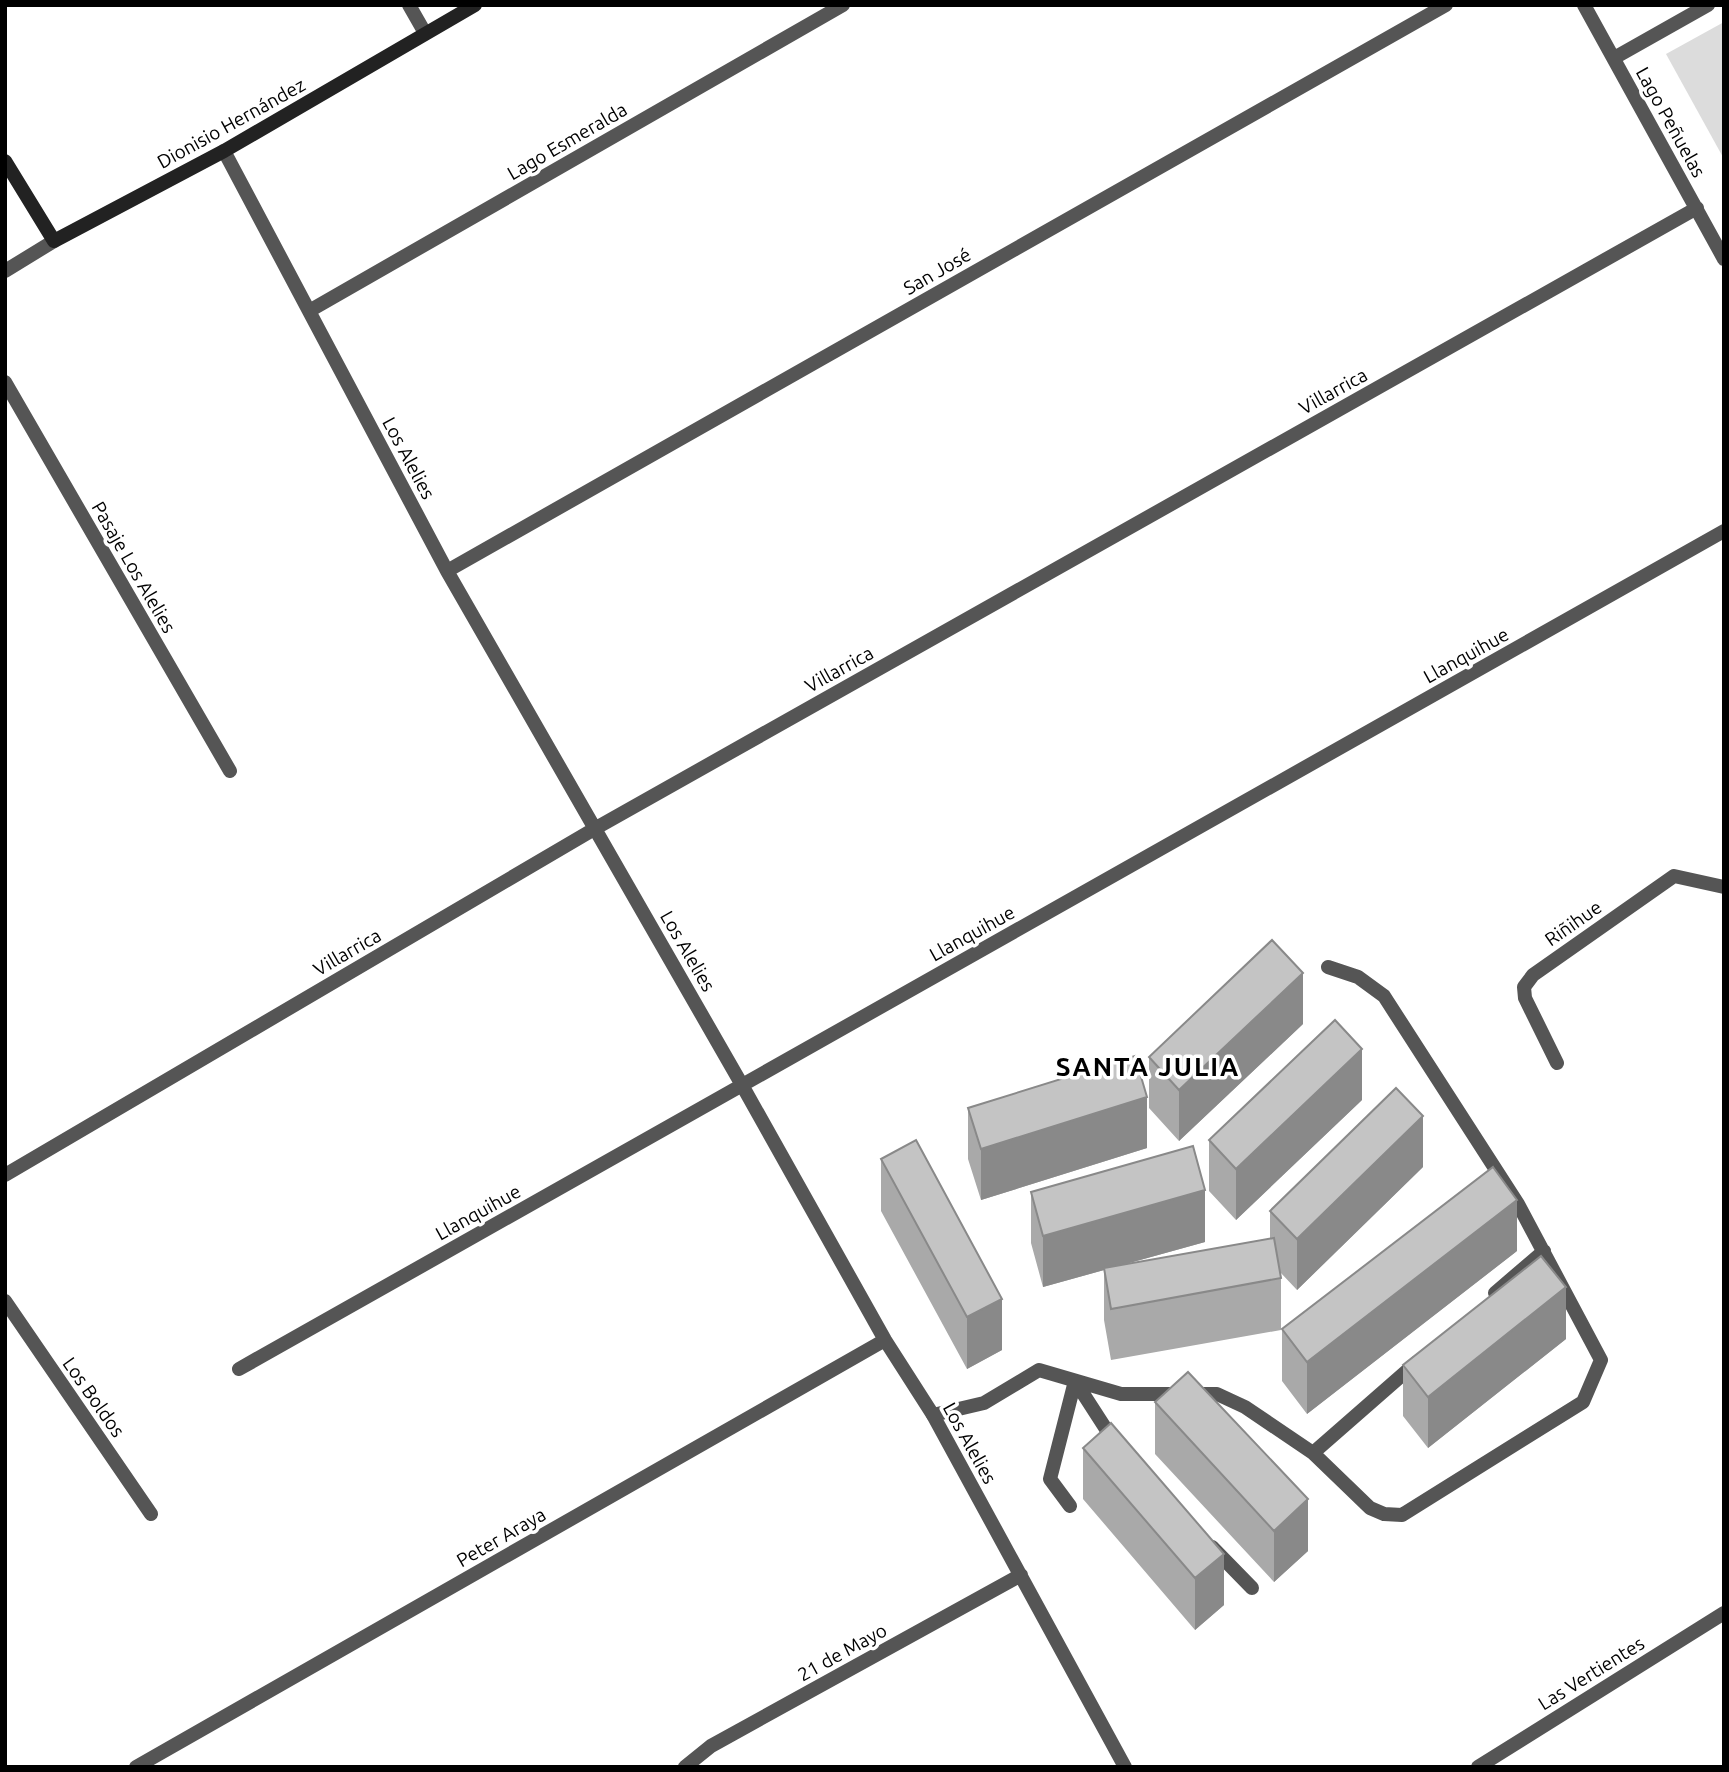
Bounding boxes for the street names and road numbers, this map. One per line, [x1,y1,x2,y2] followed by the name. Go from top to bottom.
[1632,63,1710,181] street label: Lago Peñuelas
[153,73,309,173] street label: Dionisio Hernández
[503,98,631,184] street label: Lago Esmeralda
[899,243,975,299] street label: San José
[1295,363,1371,419] street label: Villarrica
[378,413,440,503] street label: Los Alelies
[87,497,181,637] street label: Pasaje Los Alelies
[1420,623,1512,687] street label: Llanquihue
[801,641,877,697] street label: Villarrica
[1540,896,1606,950] street label: Riñihue
[926,901,1018,965] street label: Llanquihue
[656,907,720,995] street label: Los Alelies
[309,924,385,980] street label: Villarrica
[432,1180,524,1244] street label: Llanquihue
[59,1353,129,1441] street label: Los Boldos
[939,1399,1001,1487] street label: Los Alelies
[453,1503,549,1571] street label: Peter Araya
[794,1619,890,1685] street label: 21 de Mayo
[1534,1632,1648,1714] street label: Las Vertientes

